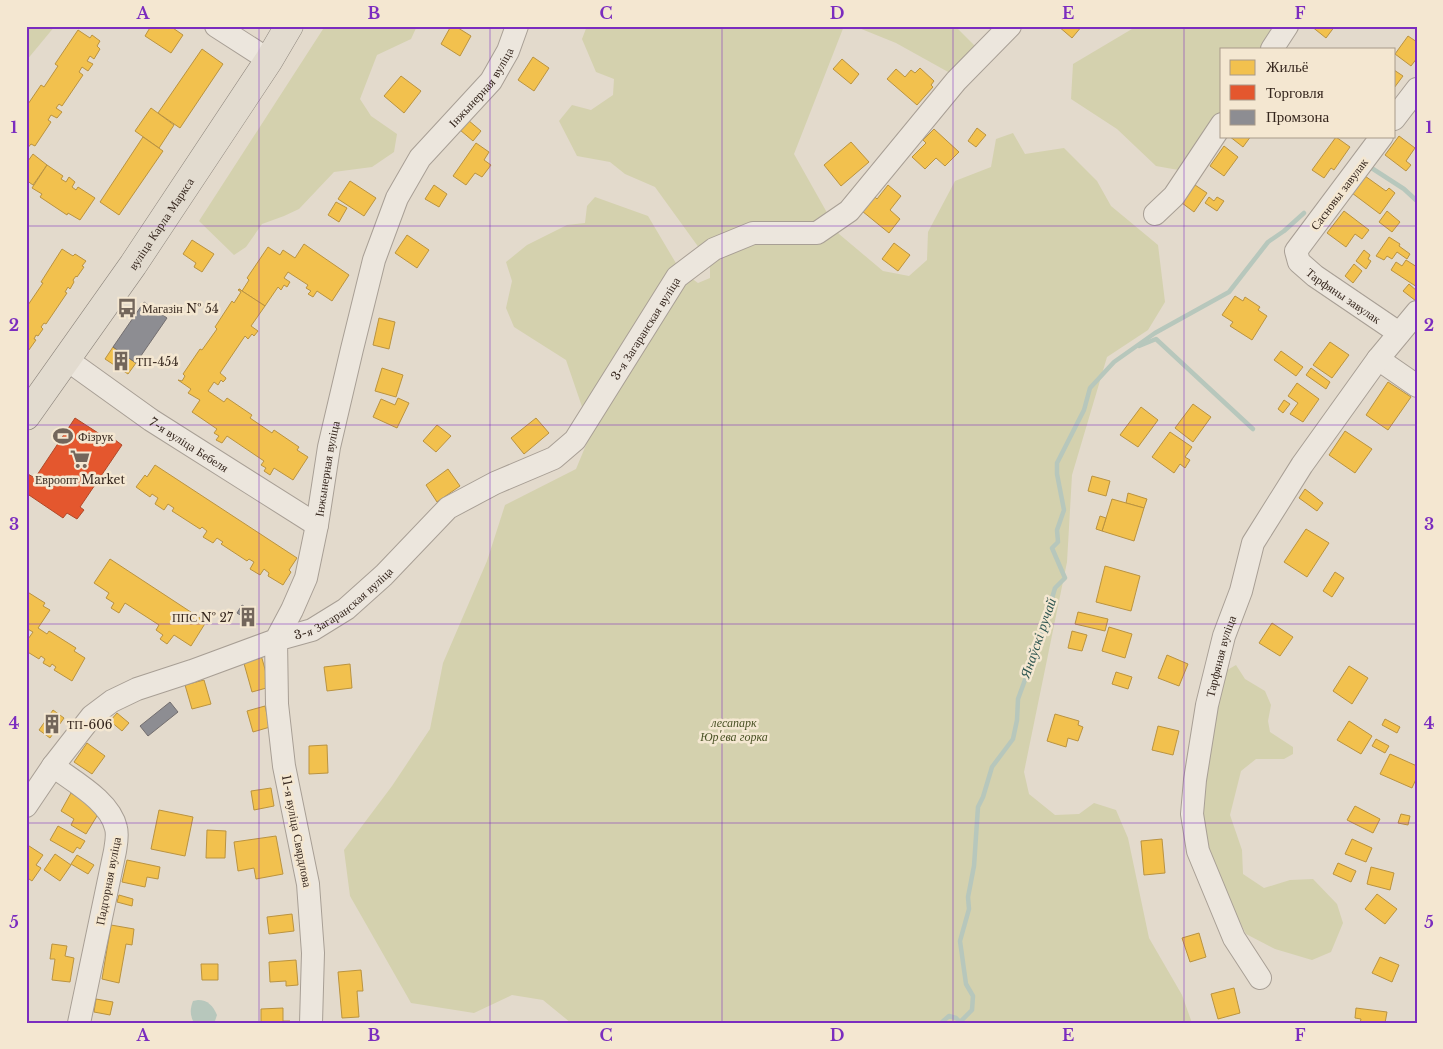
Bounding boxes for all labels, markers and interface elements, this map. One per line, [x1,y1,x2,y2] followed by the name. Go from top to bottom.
[136,3,151,23] text: A
[368,3,381,23] text: B
[599,3,613,23] text: C
[830,3,844,23] text: D
[1062,3,1074,23] text: E
[1294,3,1306,23] text: F
[445,45,516,130] street label: Інжынерная вуліца
[1220,48,1396,138] legend
[1266,57,1309,76] text: Жильё
[1266,83,1324,102] text: Торговля
[1266,107,1329,126] text: Промзона
[11,117,18,137] text: 1
[1426,117,1433,137] text: 1
[1307,155,1371,233] street label: Сасновы завулак
[125,174,197,272] street label: вуліца Карла Маркса
[1303,264,1384,326] street label: Тарфяны завулак
[607,273,683,382] street label: 3-я Загаранская вуліца
[116,297,138,319] bus stop icon: Магазін № 54
[142,301,219,316] place label: Магазін № 54
[9,315,19,335] text: 2
[1424,315,1434,335] text: 2
[110,350,132,372] building icon: ТП-454
[136,354,178,369] place label: ТП-454
[147,414,232,475] street label: 7-я вуліца Бебеля
[311,419,343,518] street label: Інжынерная вуліца
[52,425,74,447] sports icon: Фізрук
[78,429,113,444] place label: Фізрук
[69,448,91,470] supermarket icon: Евроопт Market
[35,472,125,487] place label: Евроопт Market
[9,514,19,534] text: 3
[1424,514,1434,534] text: 3
[292,563,396,642] street label: 3-я Загаранская вуліца
[1016,596,1060,681] water label: Янаўскі ручай
[237,606,259,628] building icon: ППС № 27
[172,610,234,625] place label: ППС № 27
[1202,613,1239,699] street label: Тарфяная вуліца
[9,713,19,733] text: 4
[41,713,63,735] building icon: ТП-606
[1424,713,1434,733] text: 4
[699,715,768,744] park label: лесапарк Юрʼева горка
[67,717,113,732] place label: ТП-606
[279,773,315,889] street label: 11-я вуліца Свярдлова
[92,835,124,926] street label: Падгорная вуліца
[9,912,19,932] text: 5
[1424,912,1434,932] text: 5
[136,1025,151,1045] text: A
[368,1025,381,1045] text: B
[599,1025,613,1045] text: C
[830,1025,844,1045] text: D
[1062,1025,1074,1045] text: E
[1294,1025,1306,1045] text: F

